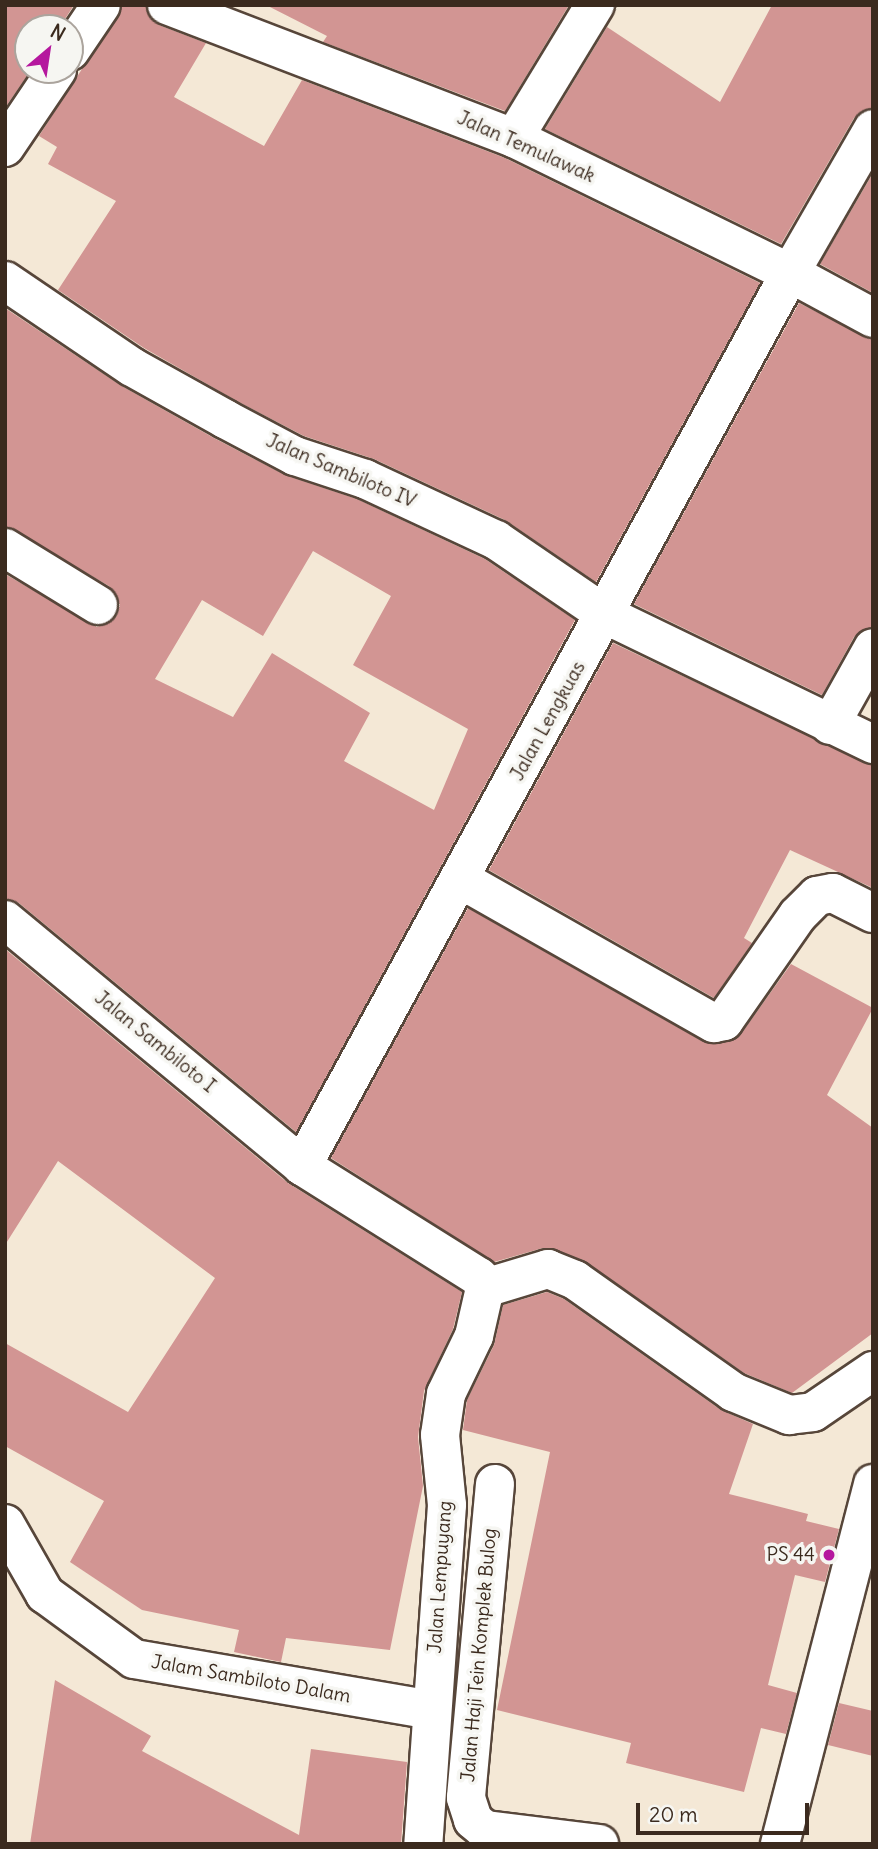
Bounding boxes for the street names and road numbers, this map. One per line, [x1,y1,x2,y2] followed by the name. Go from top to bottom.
[454,106,598,188] street label: Jalan Temulawak
[263,429,419,513] street label: Jalan Sambiloto IV
[506,657,590,785] street label: Jalan Lengkuas
[90,986,220,1098] street label: Jalan Sambiloto I
[423,1500,457,1654] street label: Jalan Lempuyang
[457,1527,501,1783] street label: Jalan Haji Tein Komplek Bulog
[150,1650,352,1708] street label: Jalam Sambiloto Dalam

